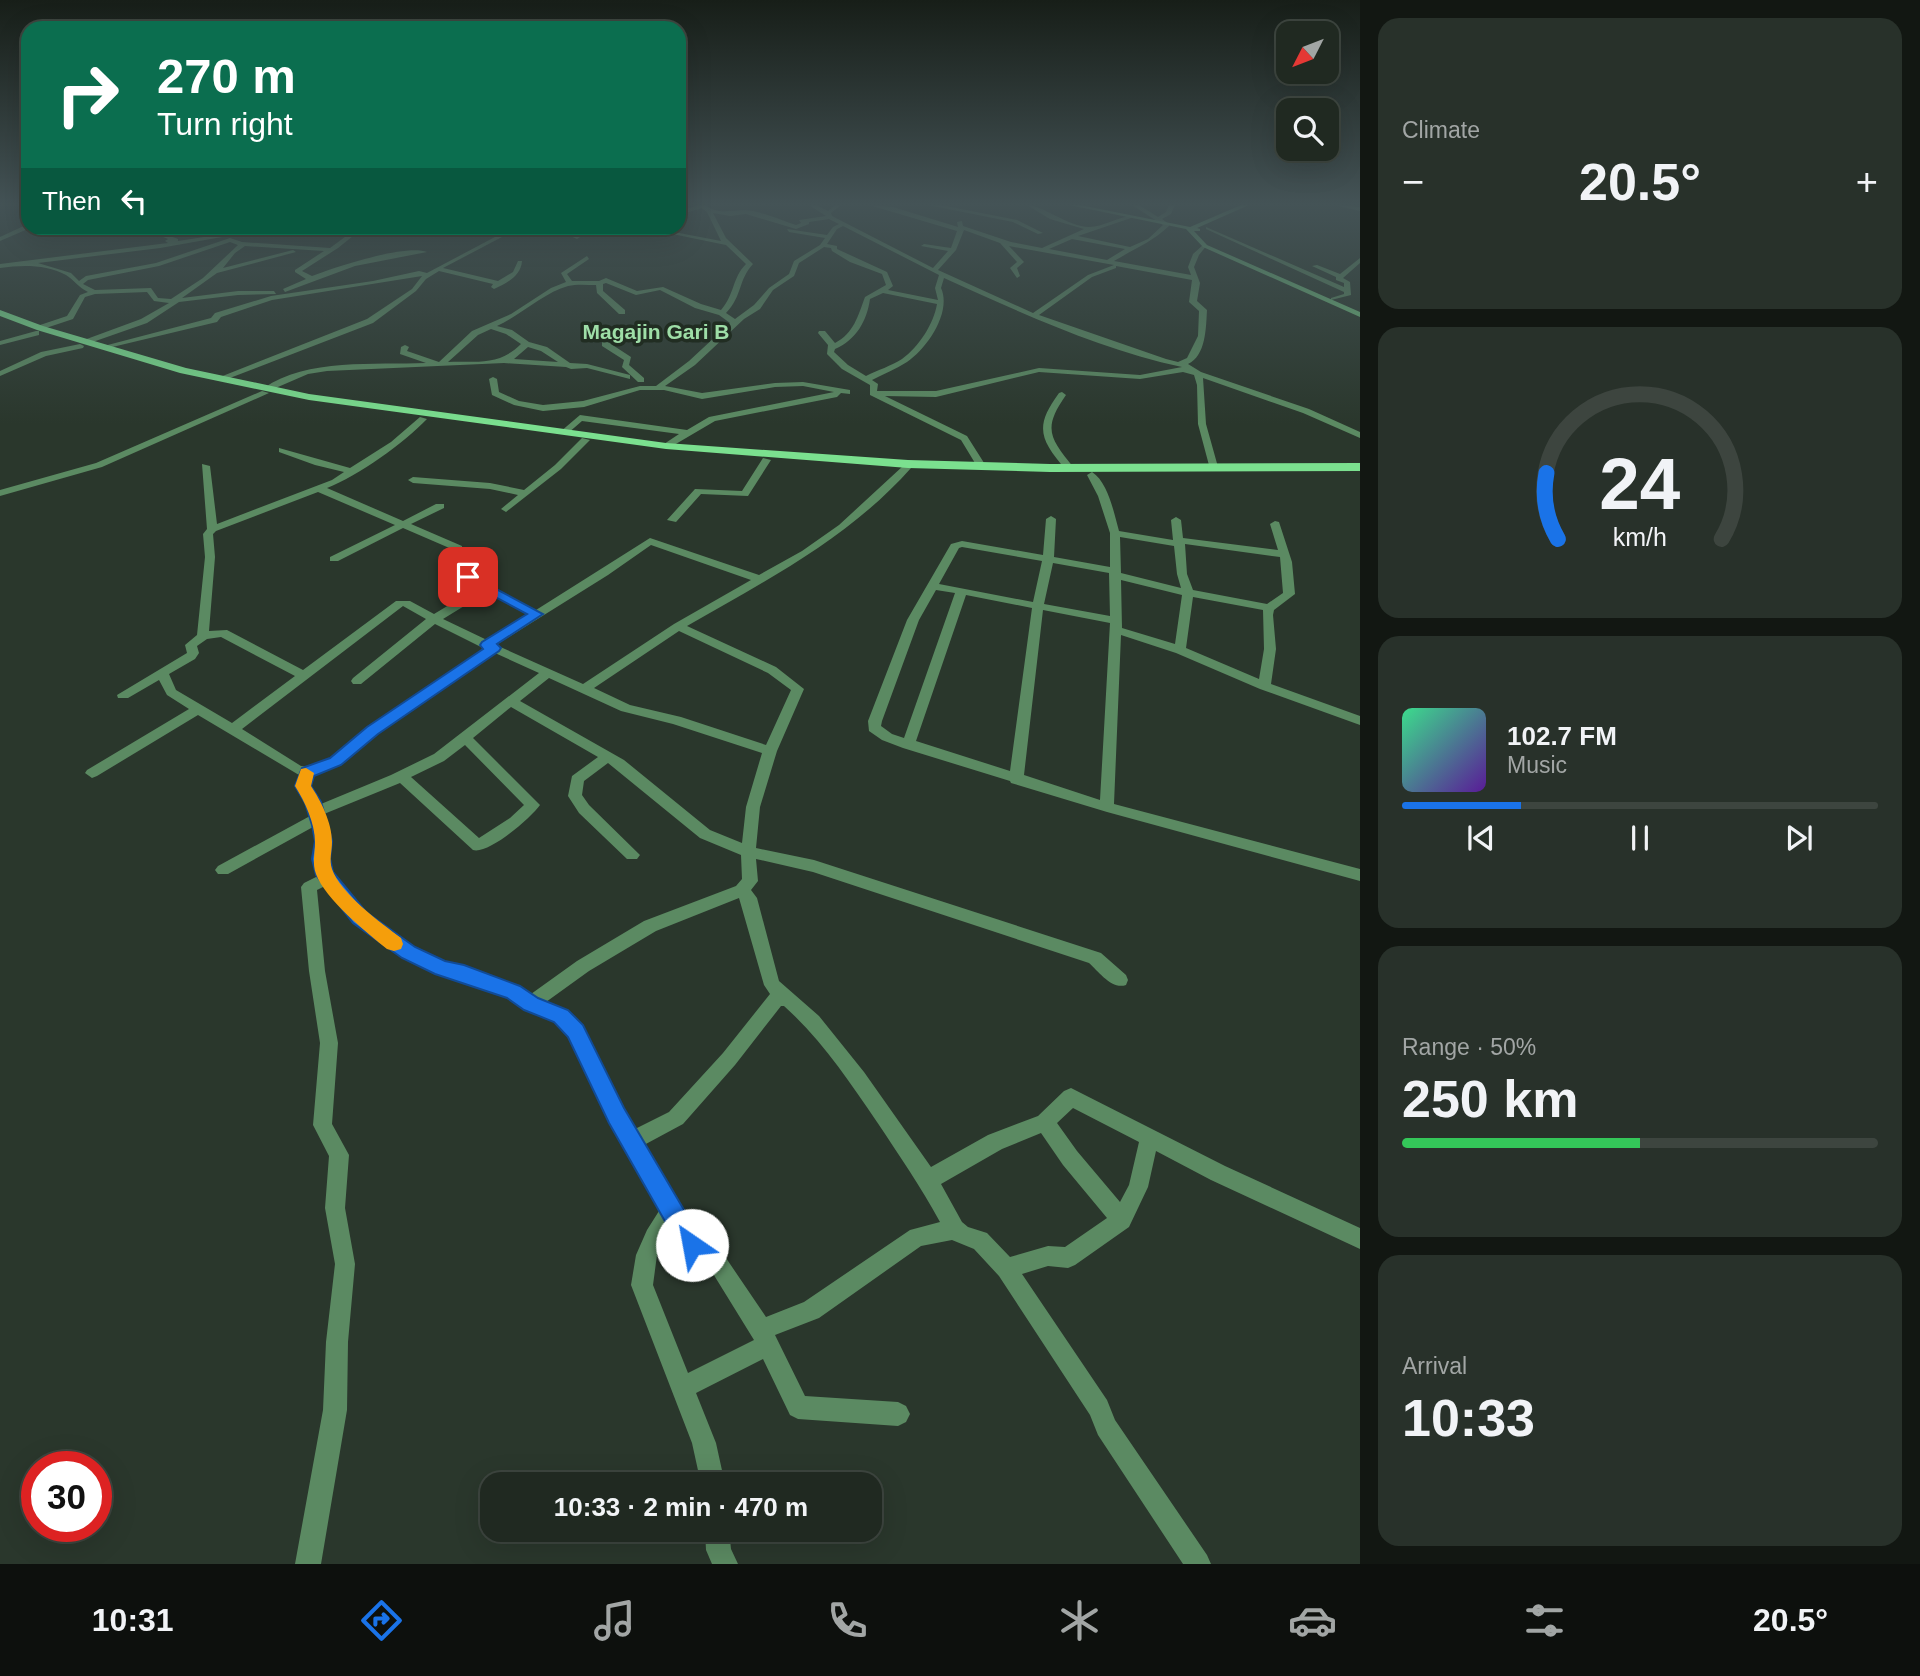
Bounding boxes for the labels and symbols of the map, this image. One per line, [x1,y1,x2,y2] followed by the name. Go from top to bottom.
[1276,21,1339,84] north arrow
[582,320,730,343] district label: Magajin Gari B
[438,547,498,607] pin
[655,1208,729,1282] position arrow
[21,1451,112,1542] speed limit sign: 30

